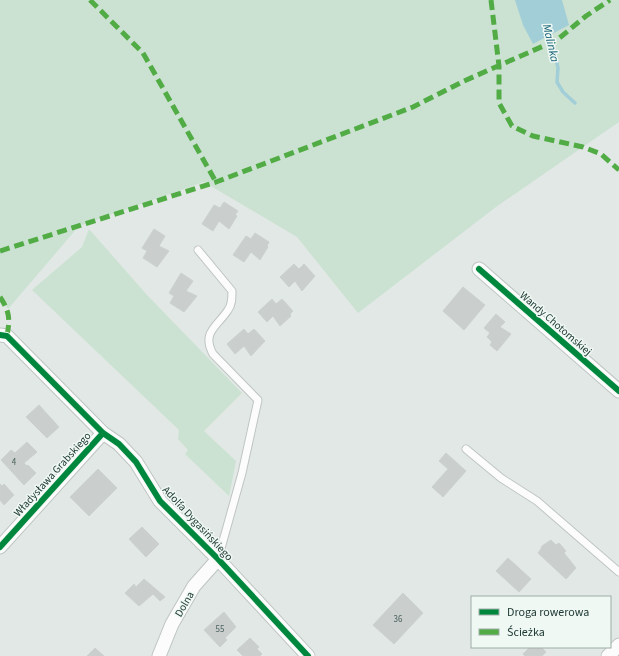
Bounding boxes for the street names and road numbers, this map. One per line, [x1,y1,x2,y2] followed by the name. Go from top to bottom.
[516,288,595,359] street label: Wandy Chotomskiej
[10,429,94,520] street label: Władysława Grabskiego
[159,483,236,564] street label: Adolfa Dygasińskiego
[171,589,198,620] street label: Dolna

